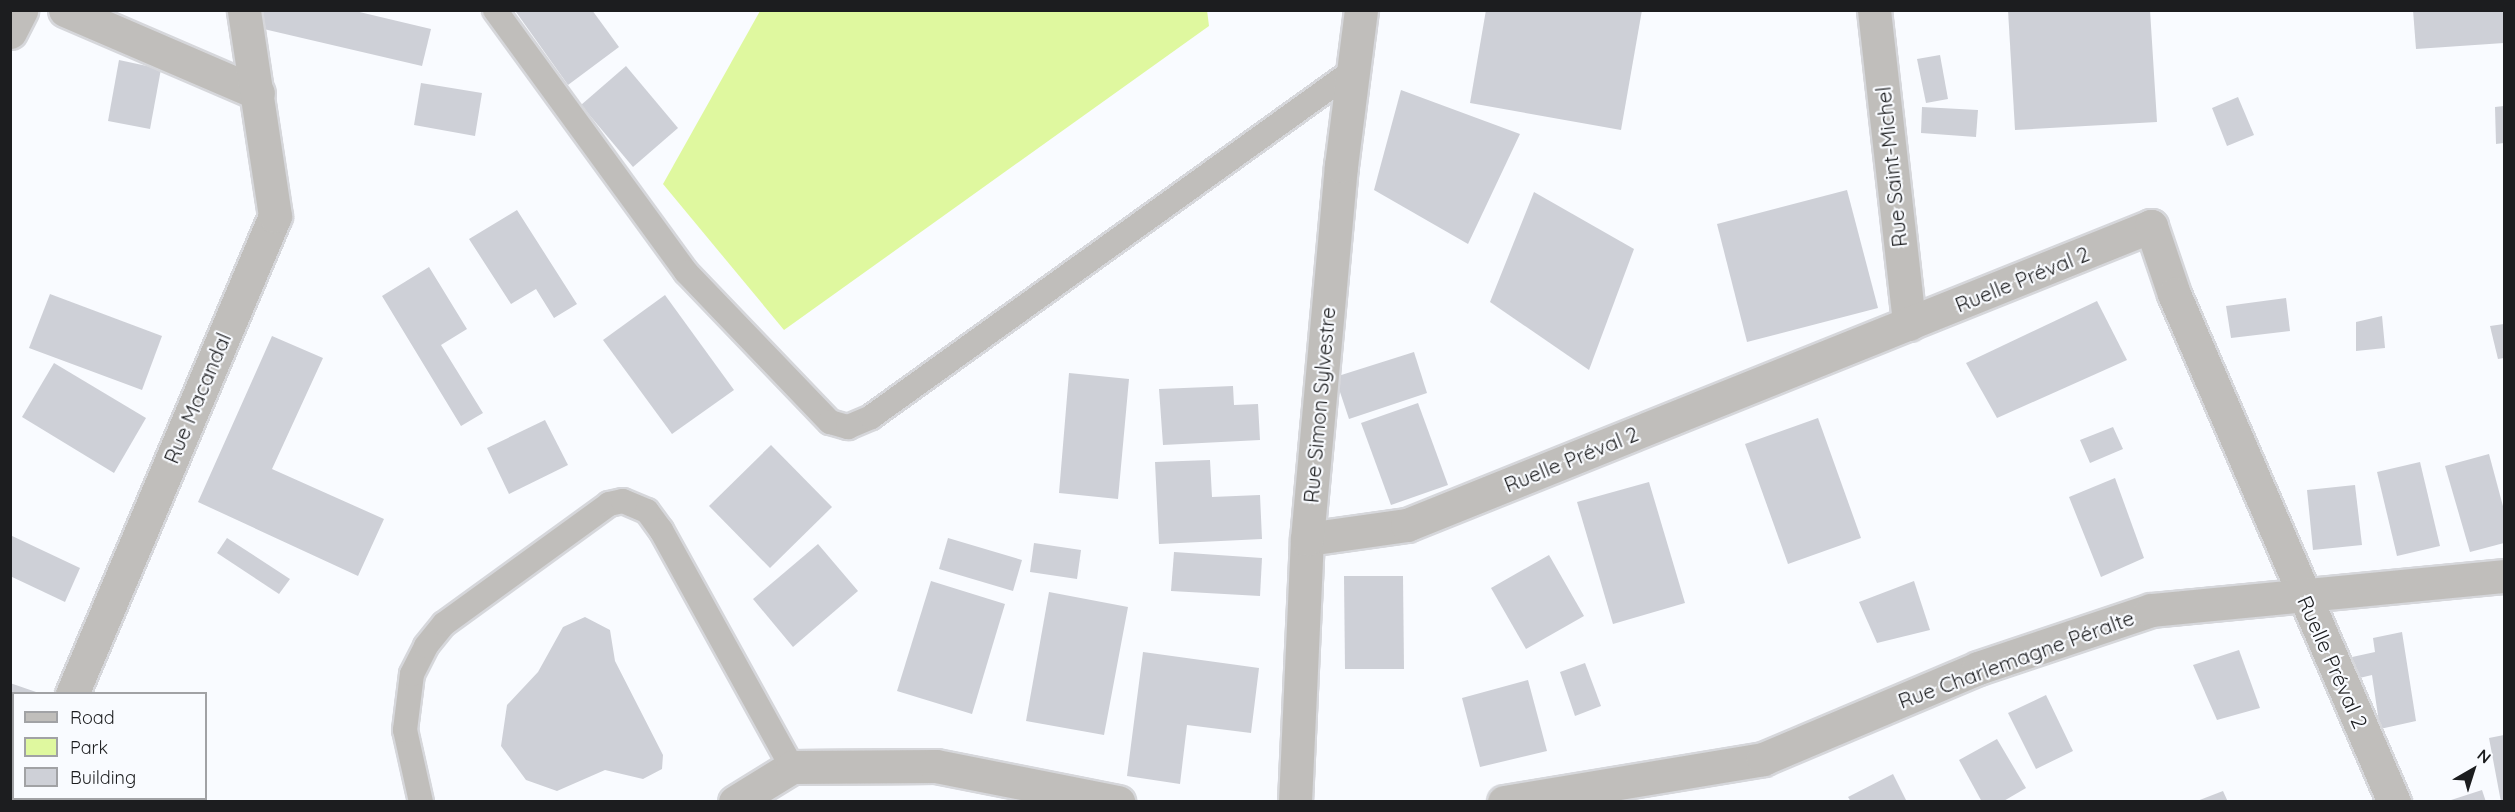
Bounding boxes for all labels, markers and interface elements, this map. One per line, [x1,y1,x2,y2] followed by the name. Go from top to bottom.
[1870,86,1912,248] street label: Rue Saint-Michel
[1951,241,2093,317] street label: Ruelle Préval 2
[1298,306,1340,504] street label: Rue Simon Sylvestre
[158,329,236,467] street label: Rue Macandal
[1500,421,1642,497] street label: Ruelle Préval 2
[2292,592,2374,732] street label: Ruelle Préval 2
[1894,605,2138,713] street label: Rue Charlemagne Péralte
[12,692,207,800] legend
[70,706,115,729] text: Road
[70,736,108,759] text: Park
[2443,740,2503,800] north arrow
[2473,745,2495,767] text: N
[70,766,136,789] text: Building

